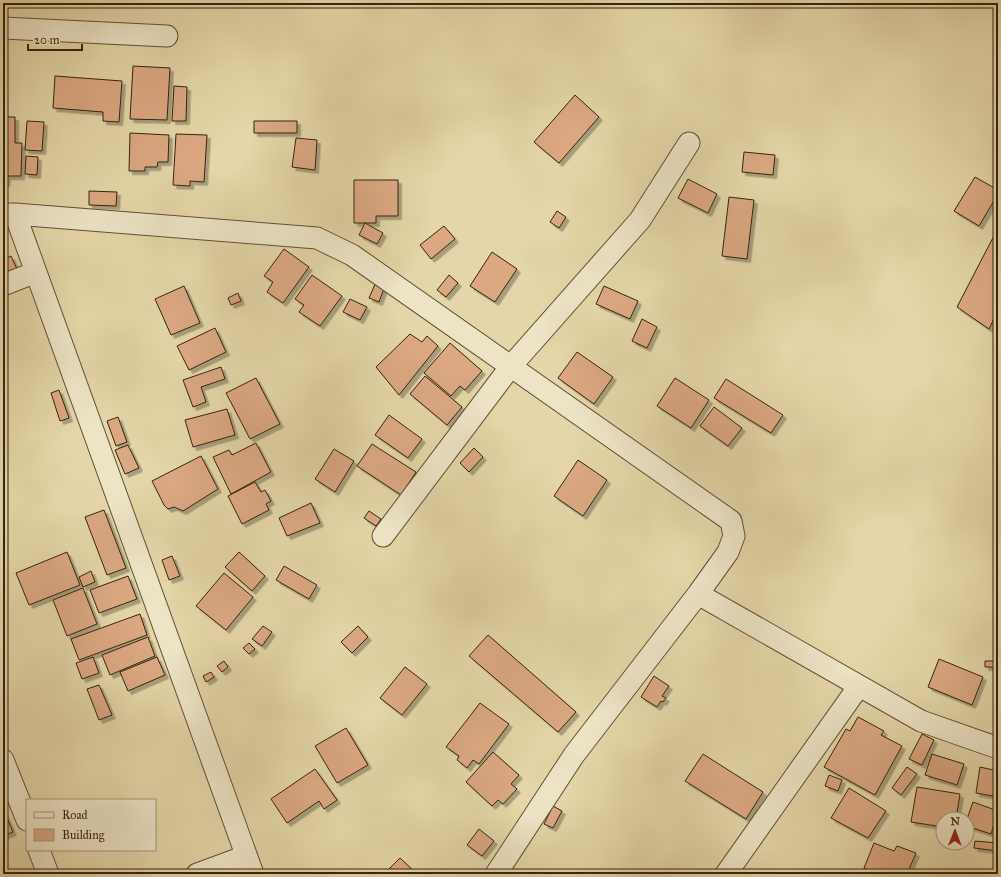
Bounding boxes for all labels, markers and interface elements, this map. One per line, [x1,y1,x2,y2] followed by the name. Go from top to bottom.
[28,26,82,52] scale bar
[34,33,60,47] text: 20 m
[26,799,156,851] legend
[62,808,88,822] text: Road
[935,811,975,851] north arrow
[950,815,961,828] text: N
[62,828,105,843] text: Building

